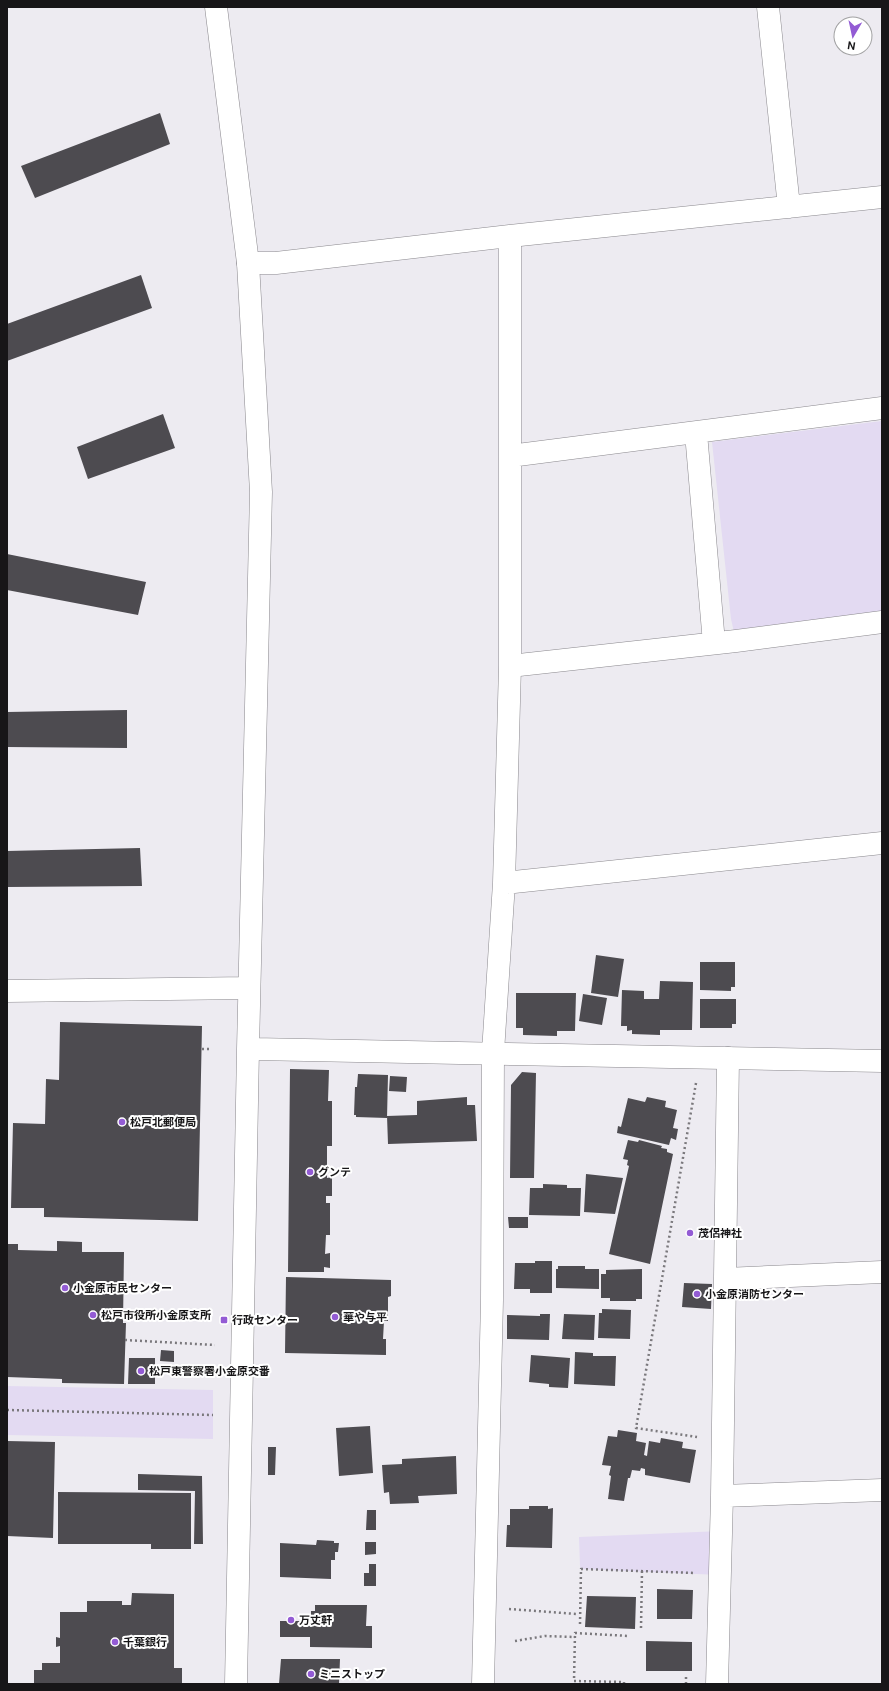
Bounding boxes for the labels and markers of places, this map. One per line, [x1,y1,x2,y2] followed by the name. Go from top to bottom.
[130,1115,196,1129] place label: 松戸北郵便局
[117,1117,127,1127] marker: 松戸北郵便局
[318,1165,351,1179] place label: グンテ
[305,1167,315,1177] marker: グンテ
[698,1226,742,1240] place label: 茂侶神社
[685,1228,695,1238] marker: 茂侶神社
[73,1281,172,1295] place label: 小金原市民センター
[60,1283,70,1293] marker: 小金原市民センター
[705,1287,804,1301] place label: 小金原消防センター
[692,1289,702,1299] marker: 小金原消防センター
[101,1308,211,1322] place label: 松戸市役所小金原支所
[88,1310,98,1320] marker: 松戸市役所小金原支所
[343,1310,387,1324] place label: 華や与平
[330,1312,340,1322] marker: 華や与平
[232,1313,298,1327] place label: 行政センター
[219,1315,229,1325] marker: 行政センター
[149,1364,270,1378] place label: 松戸東警察署小金原交番
[136,1366,146,1376] marker: 松戸東警察署小金原交番
[299,1613,332,1627] place label: 万丈軒
[286,1615,296,1625] marker: 万丈軒
[123,1635,167,1649] place label: 千葉銀行
[110,1637,120,1647] marker: 千葉銀行
[319,1667,385,1681] place label: ミニストップ
[306,1669,316,1679] marker: ミニストップ

